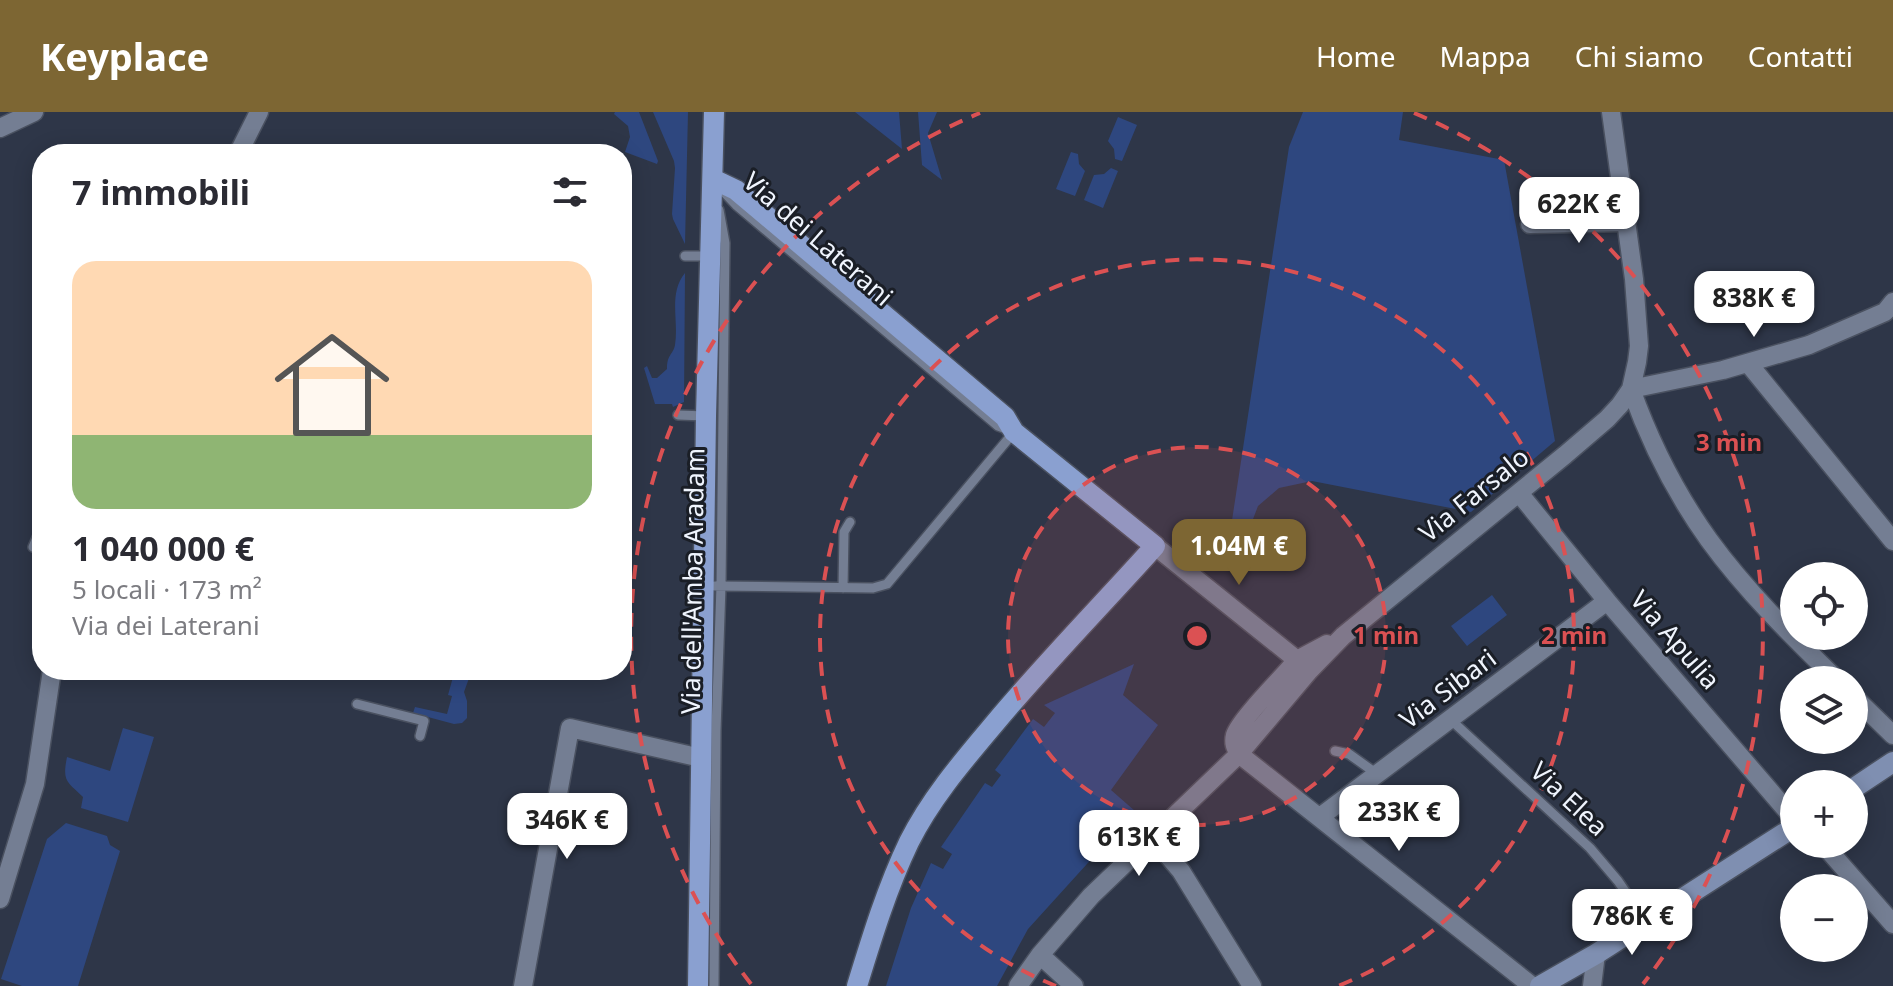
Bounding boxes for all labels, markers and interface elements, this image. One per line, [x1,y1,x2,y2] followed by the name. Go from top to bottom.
[40,30,209,82] text: Keyplace
[1316,37,1396,75] text: Home
[1440,37,1531,75] text: Mappa
[1575,37,1704,75] text: Chi siamo
[1748,37,1853,75] text: Contatti
[736,163,901,313] street label: Via dei Laterani
[72,169,250,215] text: 7 immobili
[548,170,592,214] icon: filters
[1514,177,1644,245] pin: 622K €
[1537,185,1621,221] text: 622K €
[1689,271,1819,339] pin: 838K €
[1712,279,1796,315] text: 838K €
[260,313,404,457] icon: home
[1696,425,1762,458] text: 3 min
[1411,439,1536,550] street label: Via Farsalo
[672,448,712,714] street label: Via dell'Amba Aradam
[1165,519,1313,587] pin: 1.04M €
[72,525,254,571] text: 1 040 000 €
[1190,527,1288,563] text: 1.04M €
[1780,562,1868,962] map controls
[1780,562,1868,650] button: locate
[72,571,262,607] text: 5 locali · 173 m²
[1623,582,1729,697] street label: Via Apulia
[72,607,260,643] text: Via dei Laterani
[1353,618,1419,651] text: 1 min
[1541,618,1607,651] text: 2 min
[1183,622,1211,650] centre of rings
[1392,640,1503,736] street label: Via Sibari
[1780,666,1868,754] button: layers
[1523,753,1616,844] street label: Via Elea
[1780,770,1868,858] button: +
[1334,785,1464,853] pin: 233K €
[502,793,632,861] pin: 346K €
[1357,793,1441,829] text: 233K €
[525,801,609,837] text: 346K €
[1074,810,1204,878] pin: 613K €
[1097,818,1181,854] text: 613K €
[1780,874,1868,962] button: −
[1567,889,1697,957] pin: 786K €
[1590,897,1674,933] text: 786K €

